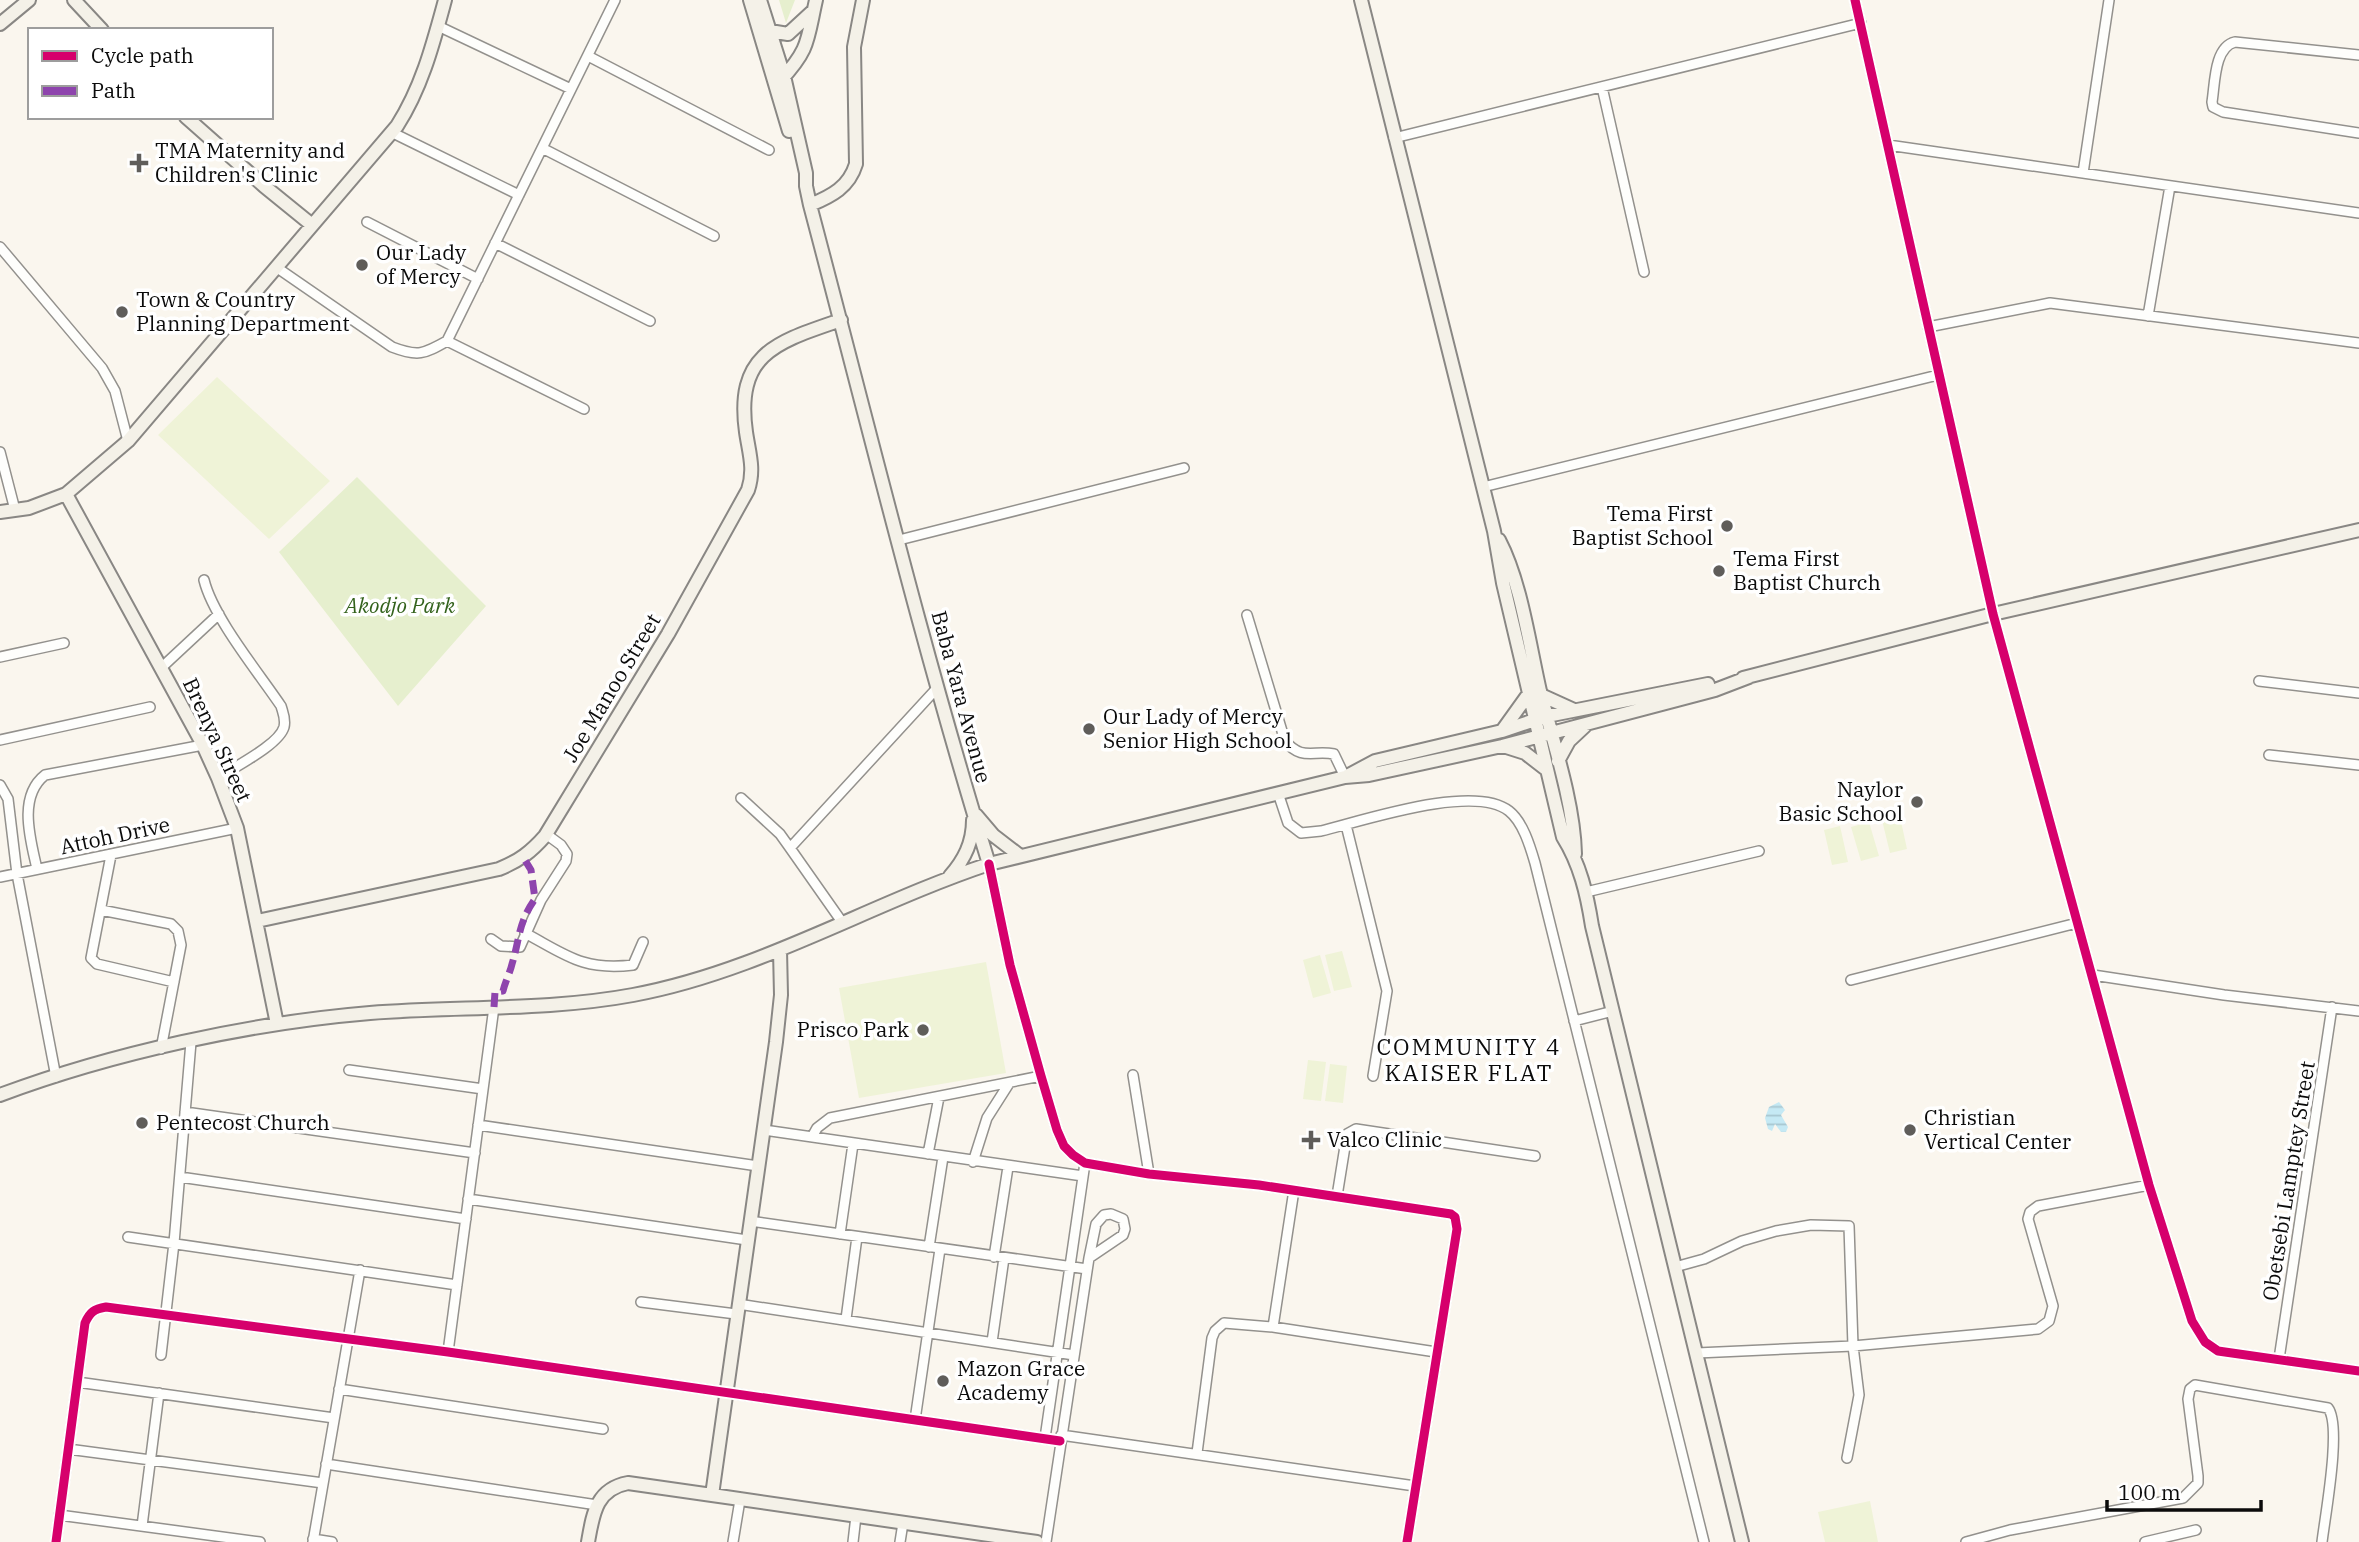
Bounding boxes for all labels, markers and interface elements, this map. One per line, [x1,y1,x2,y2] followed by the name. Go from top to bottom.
[28,28,273,119] legend
[91,41,194,69] text: Cycle path
[91,76,136,104] text: Path
[155,136,345,188] place label: TMA Maternity and Children's Clinic
[129,153,149,173] marker: TMA Maternity and Children's Clinic
[376,238,467,290] place label: Our Lady of Mercy
[354,257,370,273] marker: Our Lady of Mercy
[136,285,350,337] place label: Town & Country Planning Department
[114,304,130,320] marker: Town & Country Planning Department
[1572,499,1713,551] place label: Tema First Baptist School
[1719,518,1735,534] marker: Tema First Baptist School
[1733,544,1881,596] place label: Tema First Baptist Church
[1711,563,1727,579] marker: Tema First Baptist Church
[343,591,456,619] park label: Akodjo Park
[556,608,667,767] street label: Joe Manoo Street
[926,608,998,786] street label: Baba Yara Avenue
[177,673,259,806] street label: Brenya Street
[1103,702,1292,754] place label: Our Lady of Mercy Senior High School
[1081,721,1097,737] marker: Our Lady of Mercy Senior High School
[1778,775,1904,827] place label: Naylor Basic School
[1909,794,1925,810] marker: Naylor Basic School
[57,810,172,860] street label: Attoh Drive
[797,1015,910,1043] place label: Prisco Park
[915,1022,931,1038] marker: Prisco Park
[1376,1031,1562,1087] district label: COMMUNITY 4 KAISER FLAT
[2255,1059,2321,1303] street label: Obetsebi Lamptey Street
[1924,1103,2072,1155] place label: Christian Vertical Center
[156,1108,330,1136] place label: Pentecost Church
[134,1115,150,1131] marker: Pentecost Church
[1902,1122,1918,1138] marker: Christian Vertical Center
[1327,1125,1442,1153] place label: Valco Clinic
[1301,1130,1321,1150] marker: Valco Clinic
[957,1354,1085,1406] place label: Mazon Grace Academy
[935,1373,951,1389] marker: Mazon Grace Academy
[2107,1468,2261,1512] scale bar
[2118,1478,2181,1506] text: 100 m

